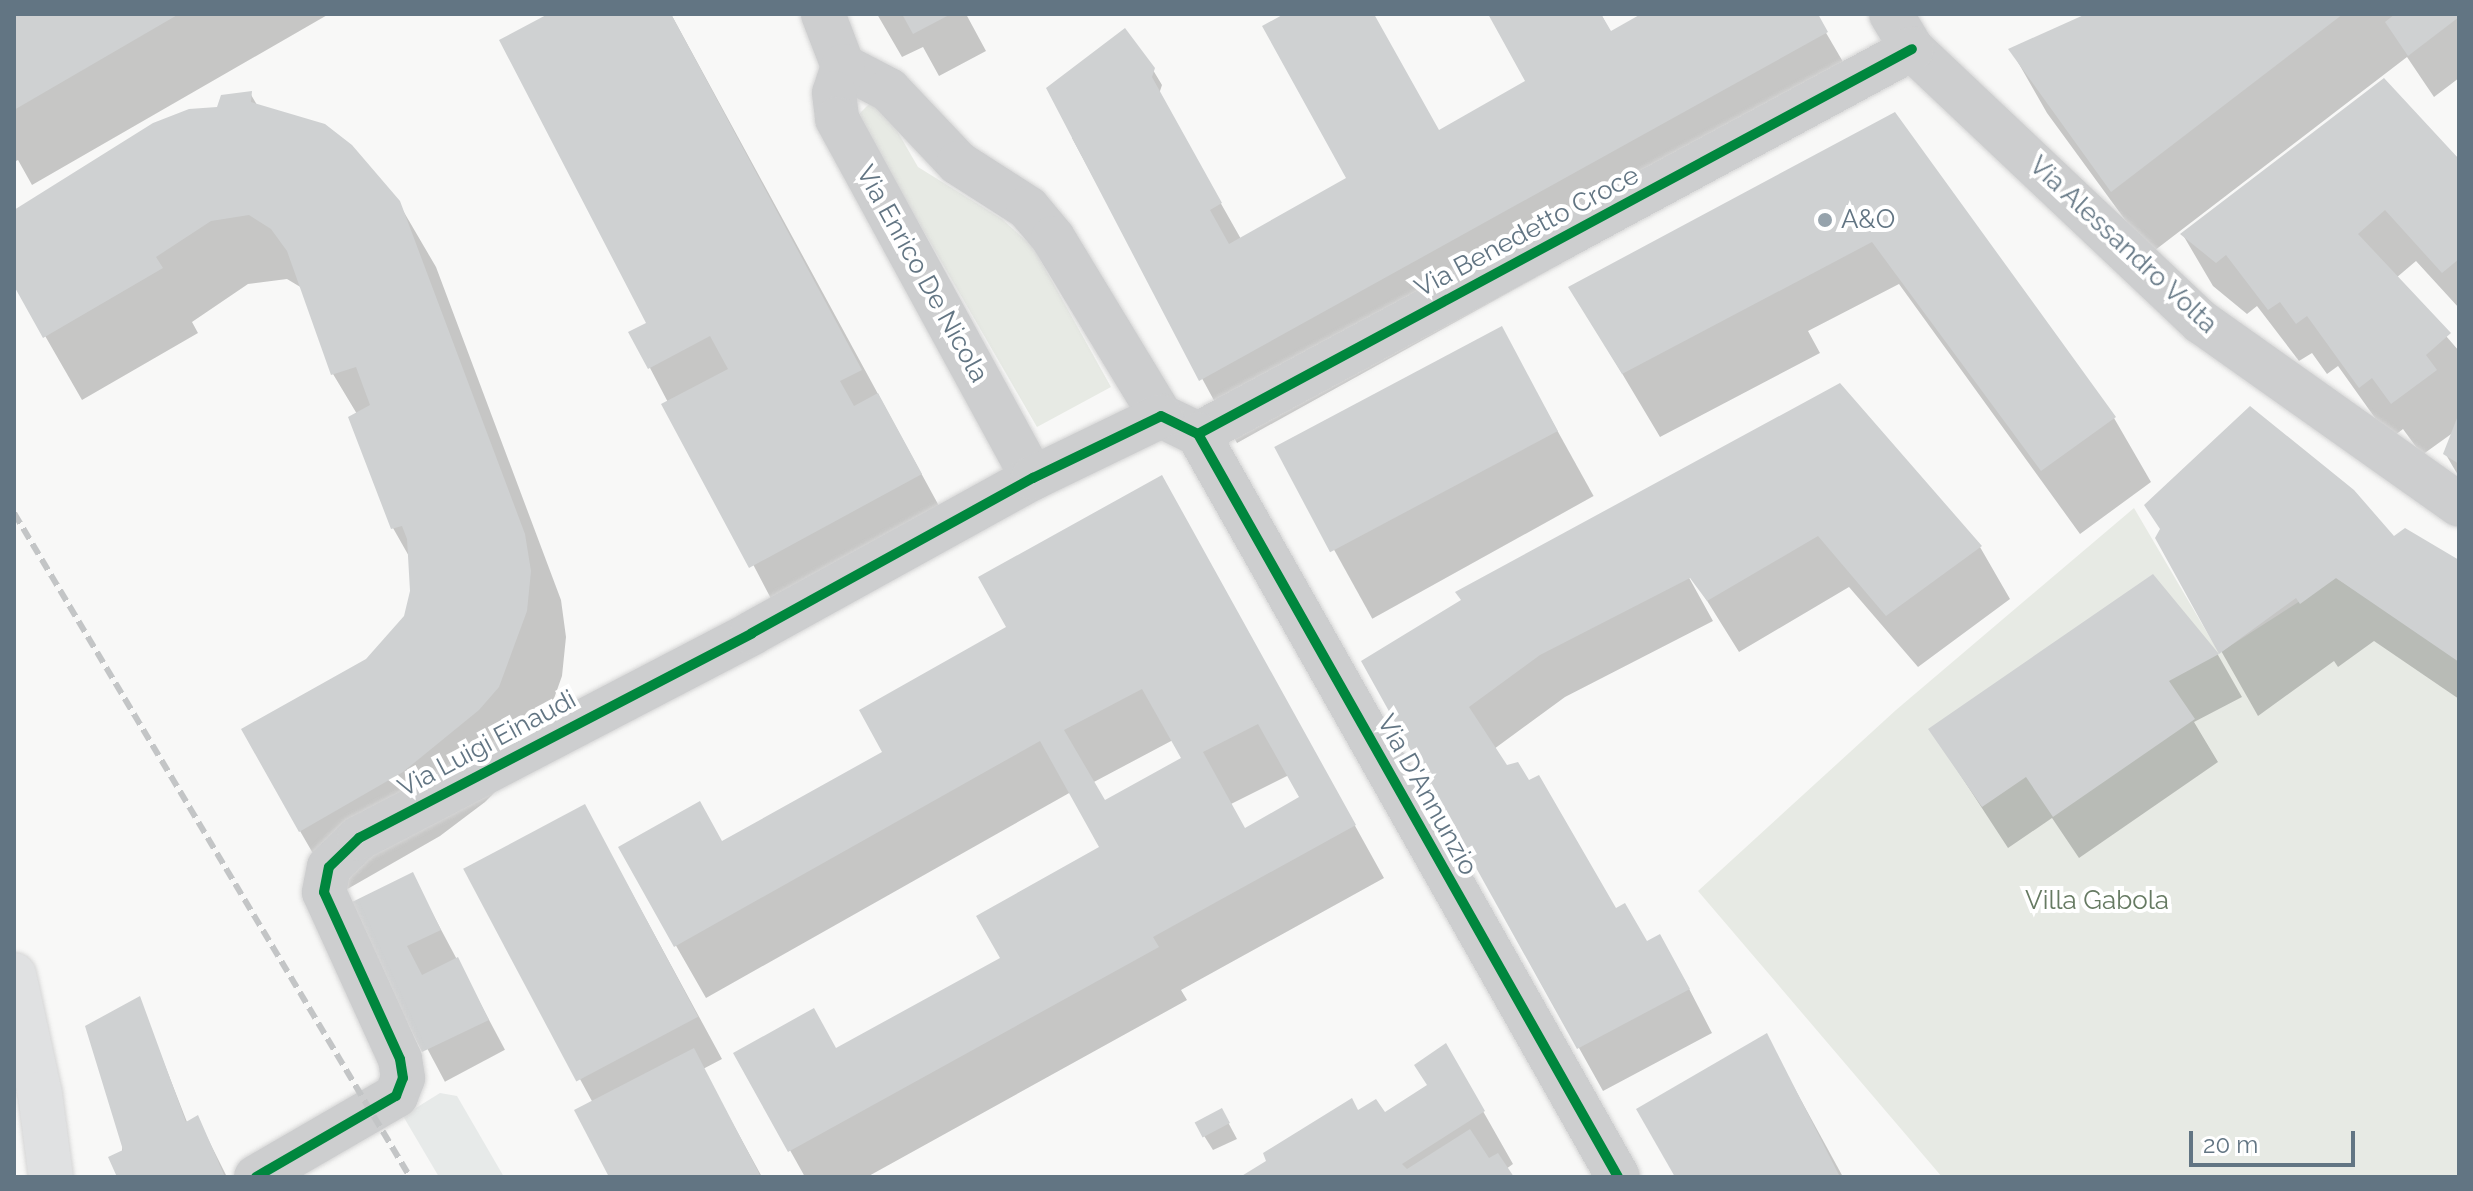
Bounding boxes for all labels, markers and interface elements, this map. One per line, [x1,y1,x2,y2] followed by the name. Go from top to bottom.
[2022,149,2224,341] street label: Via Alessandro Volta
[849,160,995,388] street label: Via Enrico De Nicola
[1410,160,1644,304] street label: Via Benedetto Croce
[1841,204,1895,236] place label: A&O
[1816,211,1834,229] marker: A&O
[393,684,581,804] street label: Via Luigi Einaudi
[1370,709,1484,881] street label: Via D'Annunzio
[2025,885,2169,917] park label: Villa Gabola
[2193,1115,2359,1165] scale bar
[2203,1130,2258,1159] text: 20 m

